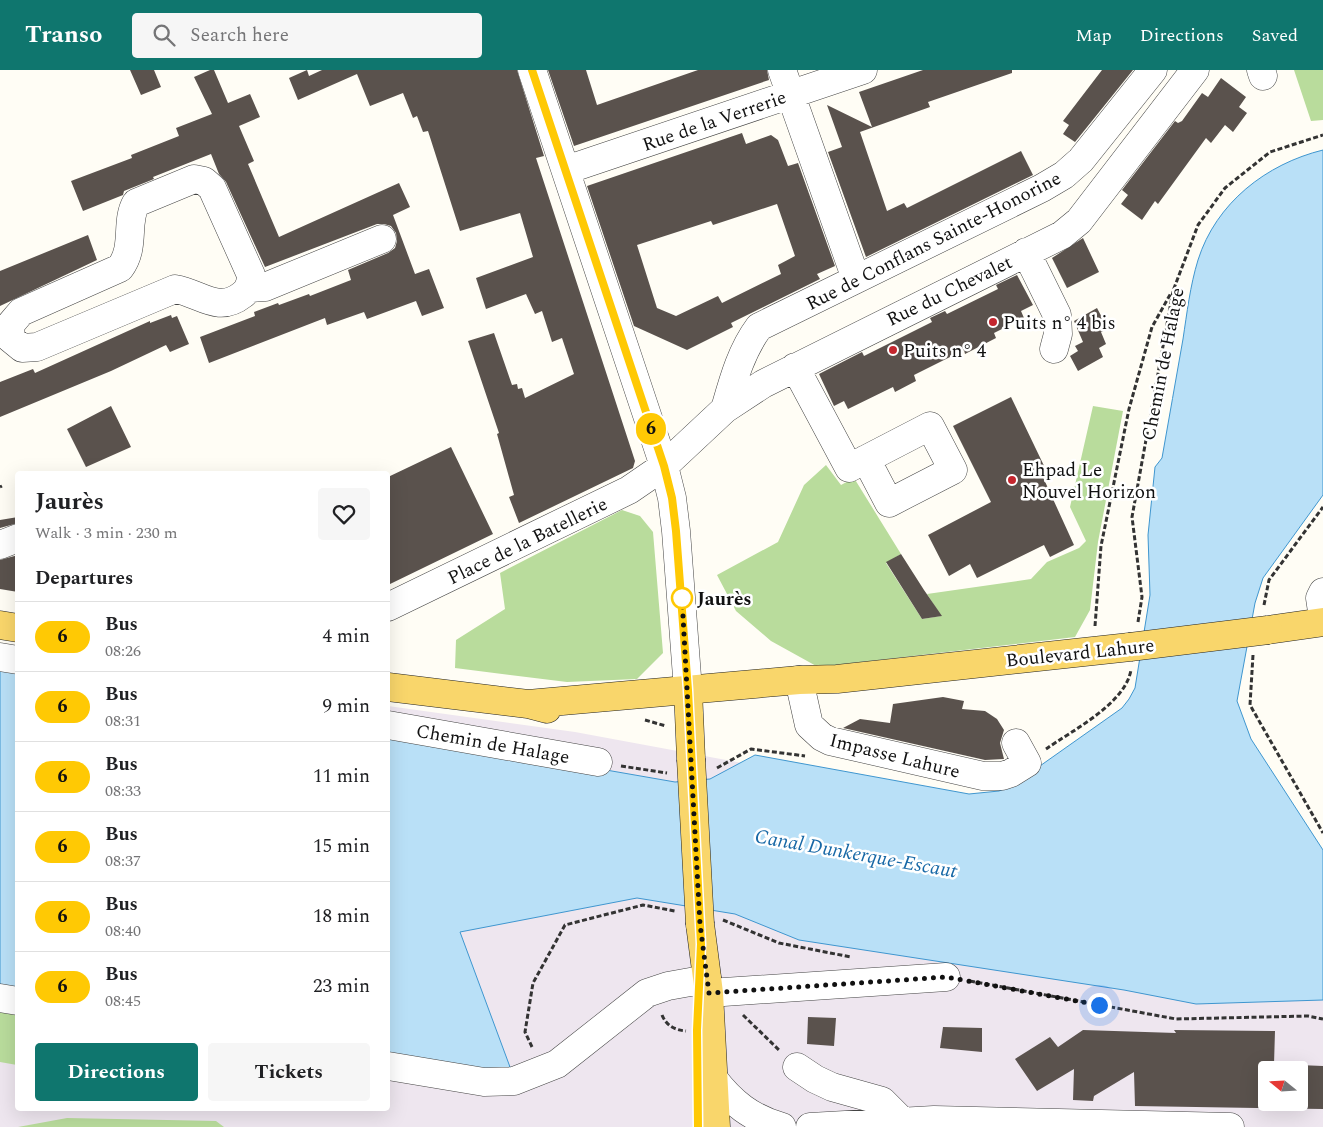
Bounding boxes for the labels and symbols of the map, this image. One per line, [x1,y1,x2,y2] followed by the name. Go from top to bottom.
[639,83,790,160] street label: Rue de la Verrerie
[801,164,1066,318] street label: Rue de Conflans Sainte-Honorine
[882,248,1018,334] street label: Rue du Chevalet
[1134,285,1193,443] street label: Chemin de Halage
[1003,309,1116,338] place label: Puits n° 4 bis
[987,316,999,328] marker: Puits n° 4 bis
[903,337,987,366] place label: Puits n° 4
[887,344,899,356] marker: Puits n° 4
[635,413,667,445] line badge: 6
[1022,456,1156,507] place label: Ehpad Le Nouvel Horizon
[1006,474,1018,486] marker: Ehpad Le Nouvel Horizon
[443,490,613,593] street label: Place de la Batellerie
[697,585,752,614] place label: Jaurès
[671,587,693,609] marker: Jaurès
[1004,631,1156,676] street label: Boulevard Lahure
[414,717,572,772] street label: Chemin de Halage
[826,726,963,787] street label: Impasse Lahure
[752,821,960,887] water label: Canal Dunkerque-Escaut
[1087,993,1112,1018] your location
[1258,1061,1308,1111] north arrow

